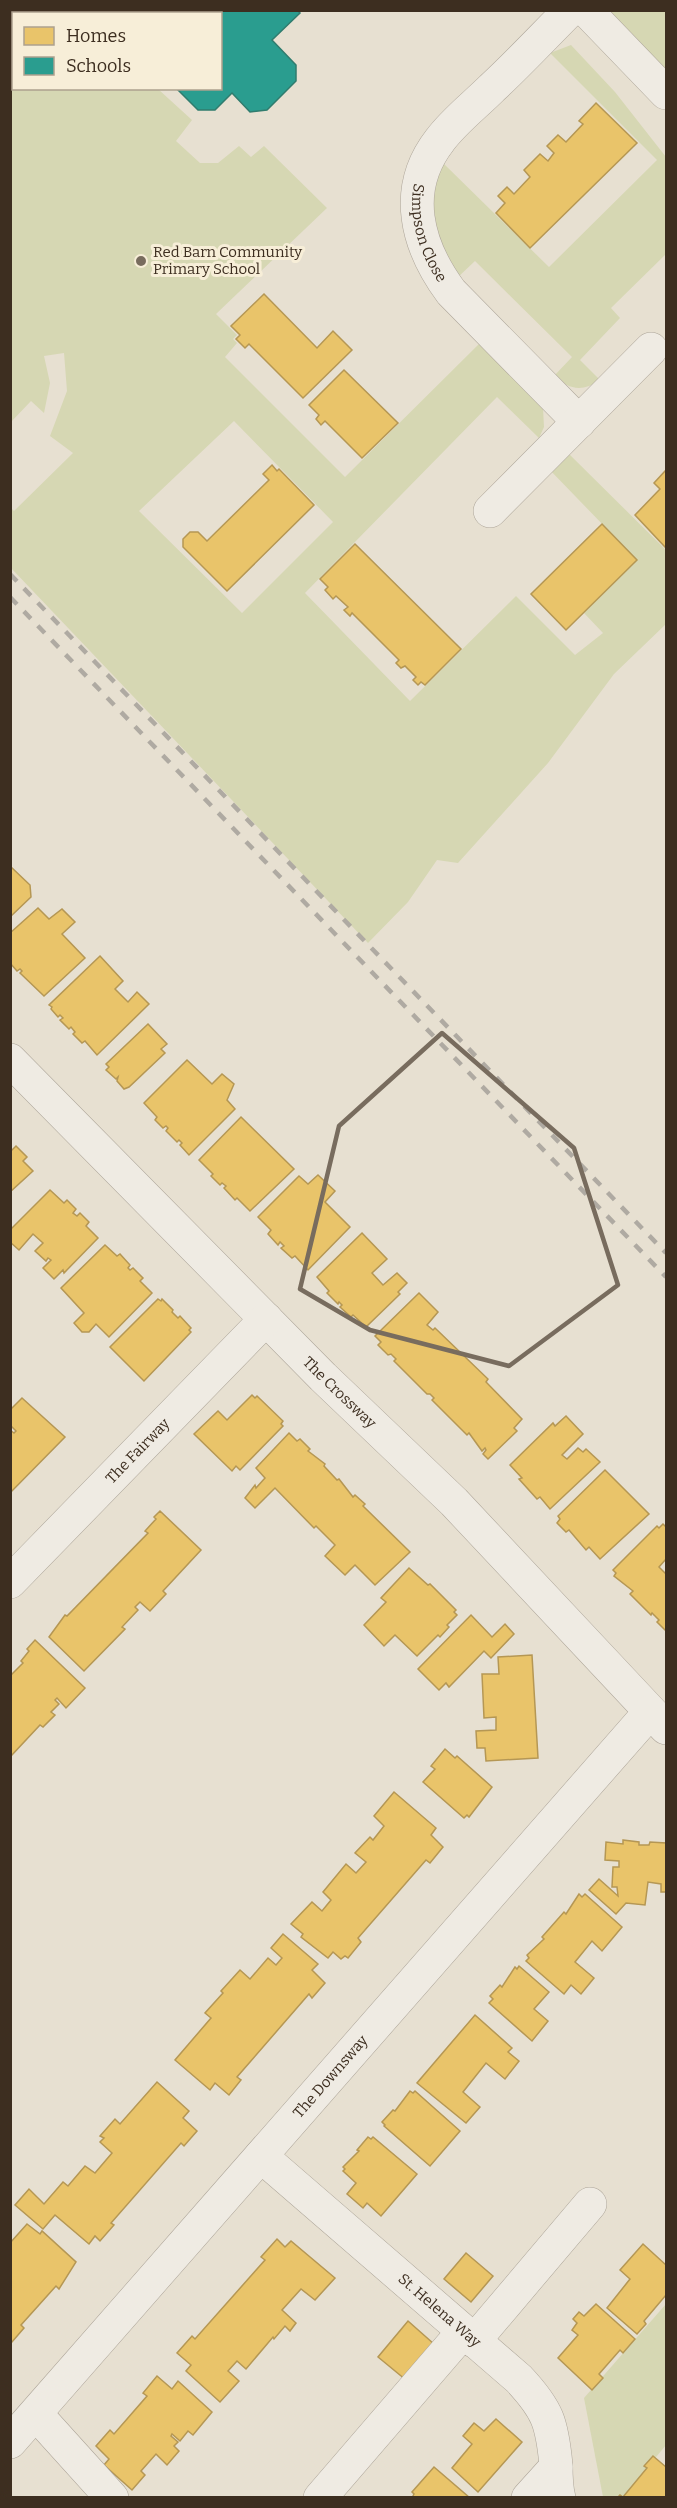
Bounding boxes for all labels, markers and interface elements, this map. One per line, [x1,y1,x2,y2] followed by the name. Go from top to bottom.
[12,12,222,90] legend
[66,25,126,47] text: Homes
[66,55,131,77] text: Schools
[408,182,451,285] street label: Simpson Close
[153,243,302,278] place label: Red Barn Community Primary School
[134,254,148,268] marker: Red Barn Community Primary School
[299,1353,380,1432] street label: The Crossway
[102,1414,173,1487] street label: The Fairway
[289,2032,371,2122] street label: The Downsway
[395,2270,485,2351] street label: St. Helena Way

